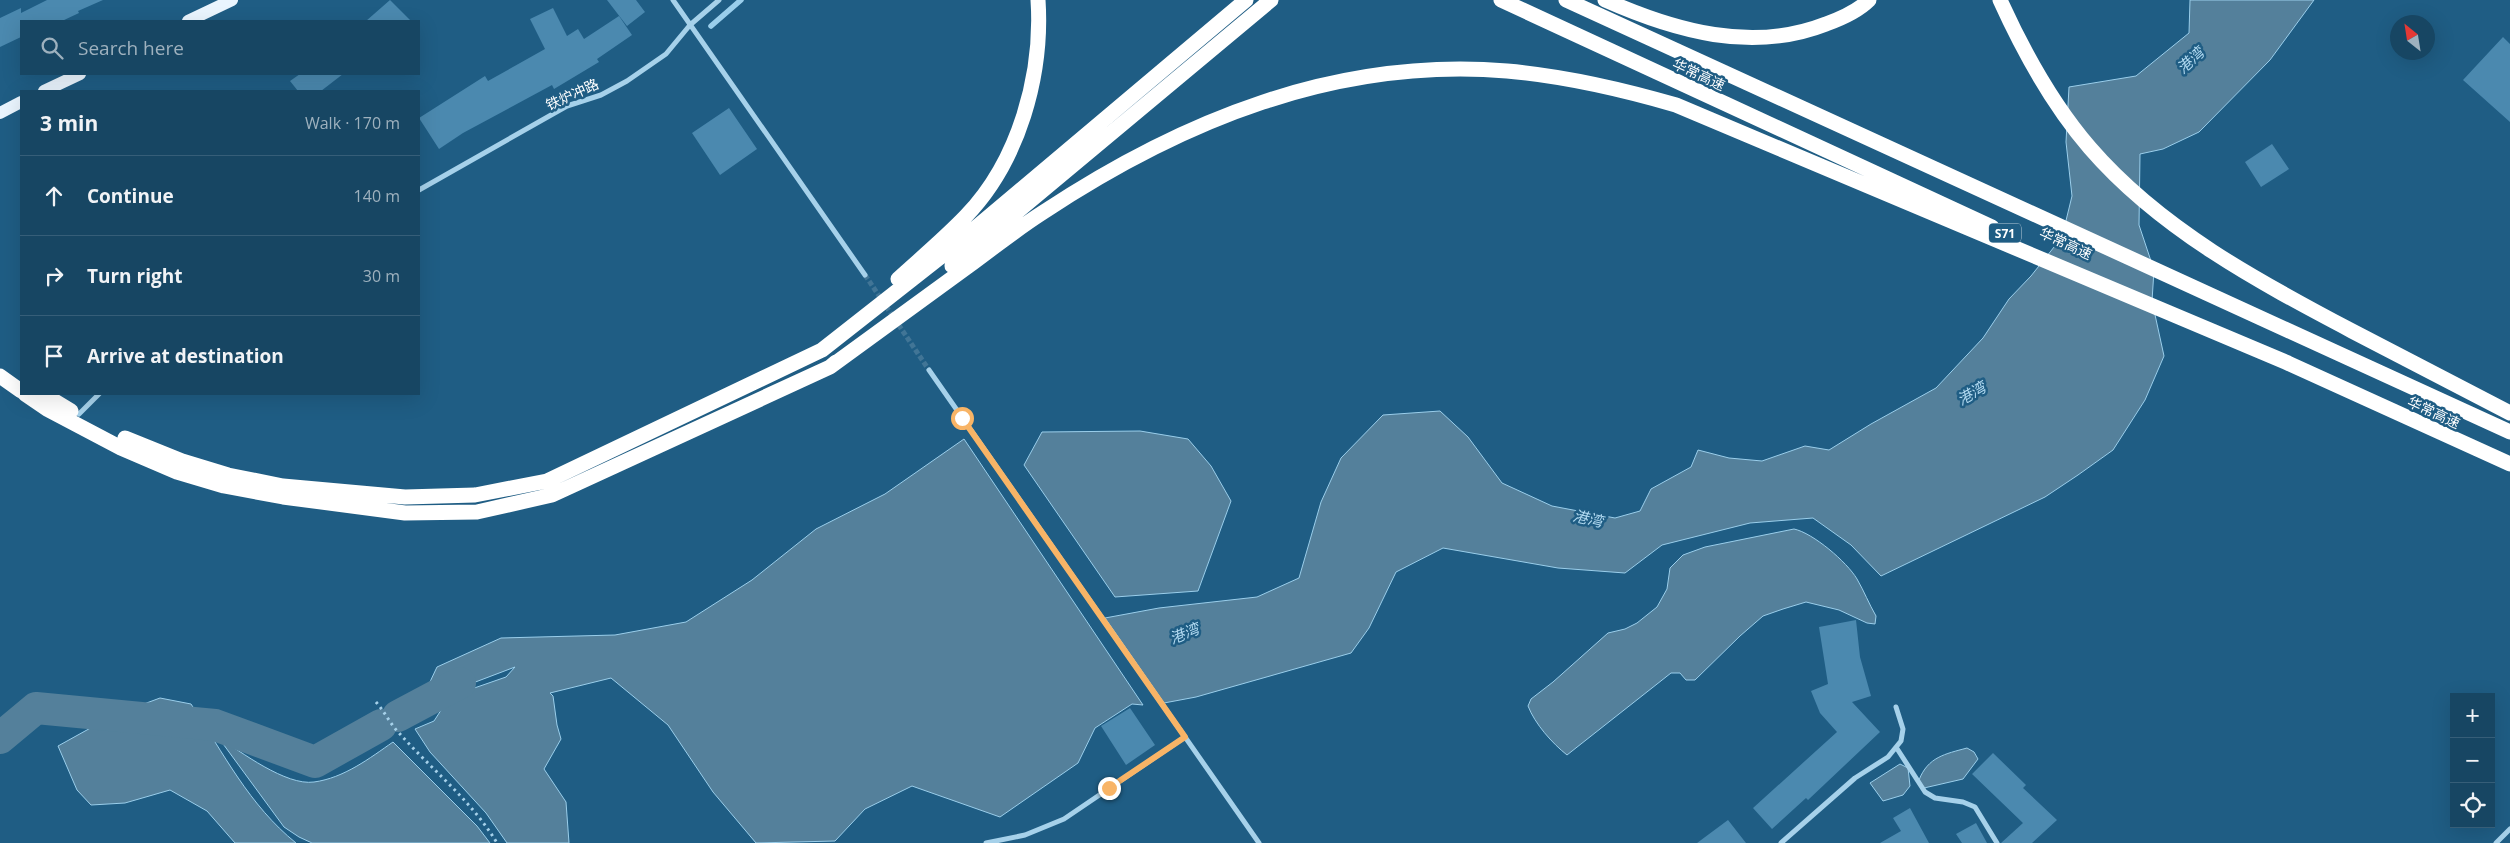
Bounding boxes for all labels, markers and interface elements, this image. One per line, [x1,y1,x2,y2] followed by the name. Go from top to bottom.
[2390,15,2435,60] north arrow
[20,20,420,75] search box
[38,34,66,62] icon: search
[78,35,184,61] text: Search here
[2172,40,2210,78] water label: 港湾
[1670,54,1728,94] street label: 华常高速
[543,74,601,114] street label: 铁炉冲路
[40,109,98,137] text: 3 min
[305,112,400,134] text: Walk · 170 m
[40,182,68,210] icon: ahead
[87,183,174,209] text: Continue
[354,185,400,207] text: 140 m
[2037,223,2095,263] street label: 华常高速
[1989,224,2021,242] road number: S71
[40,262,68,290] icon: right
[87,263,182,289] text: Turn right
[363,265,400,287] text: 30 m
[40,342,68,370] icon: arrive
[87,343,284,369] text: Arrive at destination
[1953,375,1992,409] water label: 港湾
[2405,392,2463,432] street label: 华常高速
[951,407,974,430] route start
[1571,505,1608,532] water label: 港湾
[1166,617,1204,648] water label: 港湾
[2450,693,2495,828] map controls
[2450,693,2495,738] button: +
[2450,738,2495,783] button: −
[1098,777,1121,800] route end
[2450,783,2495,828] button: locate

